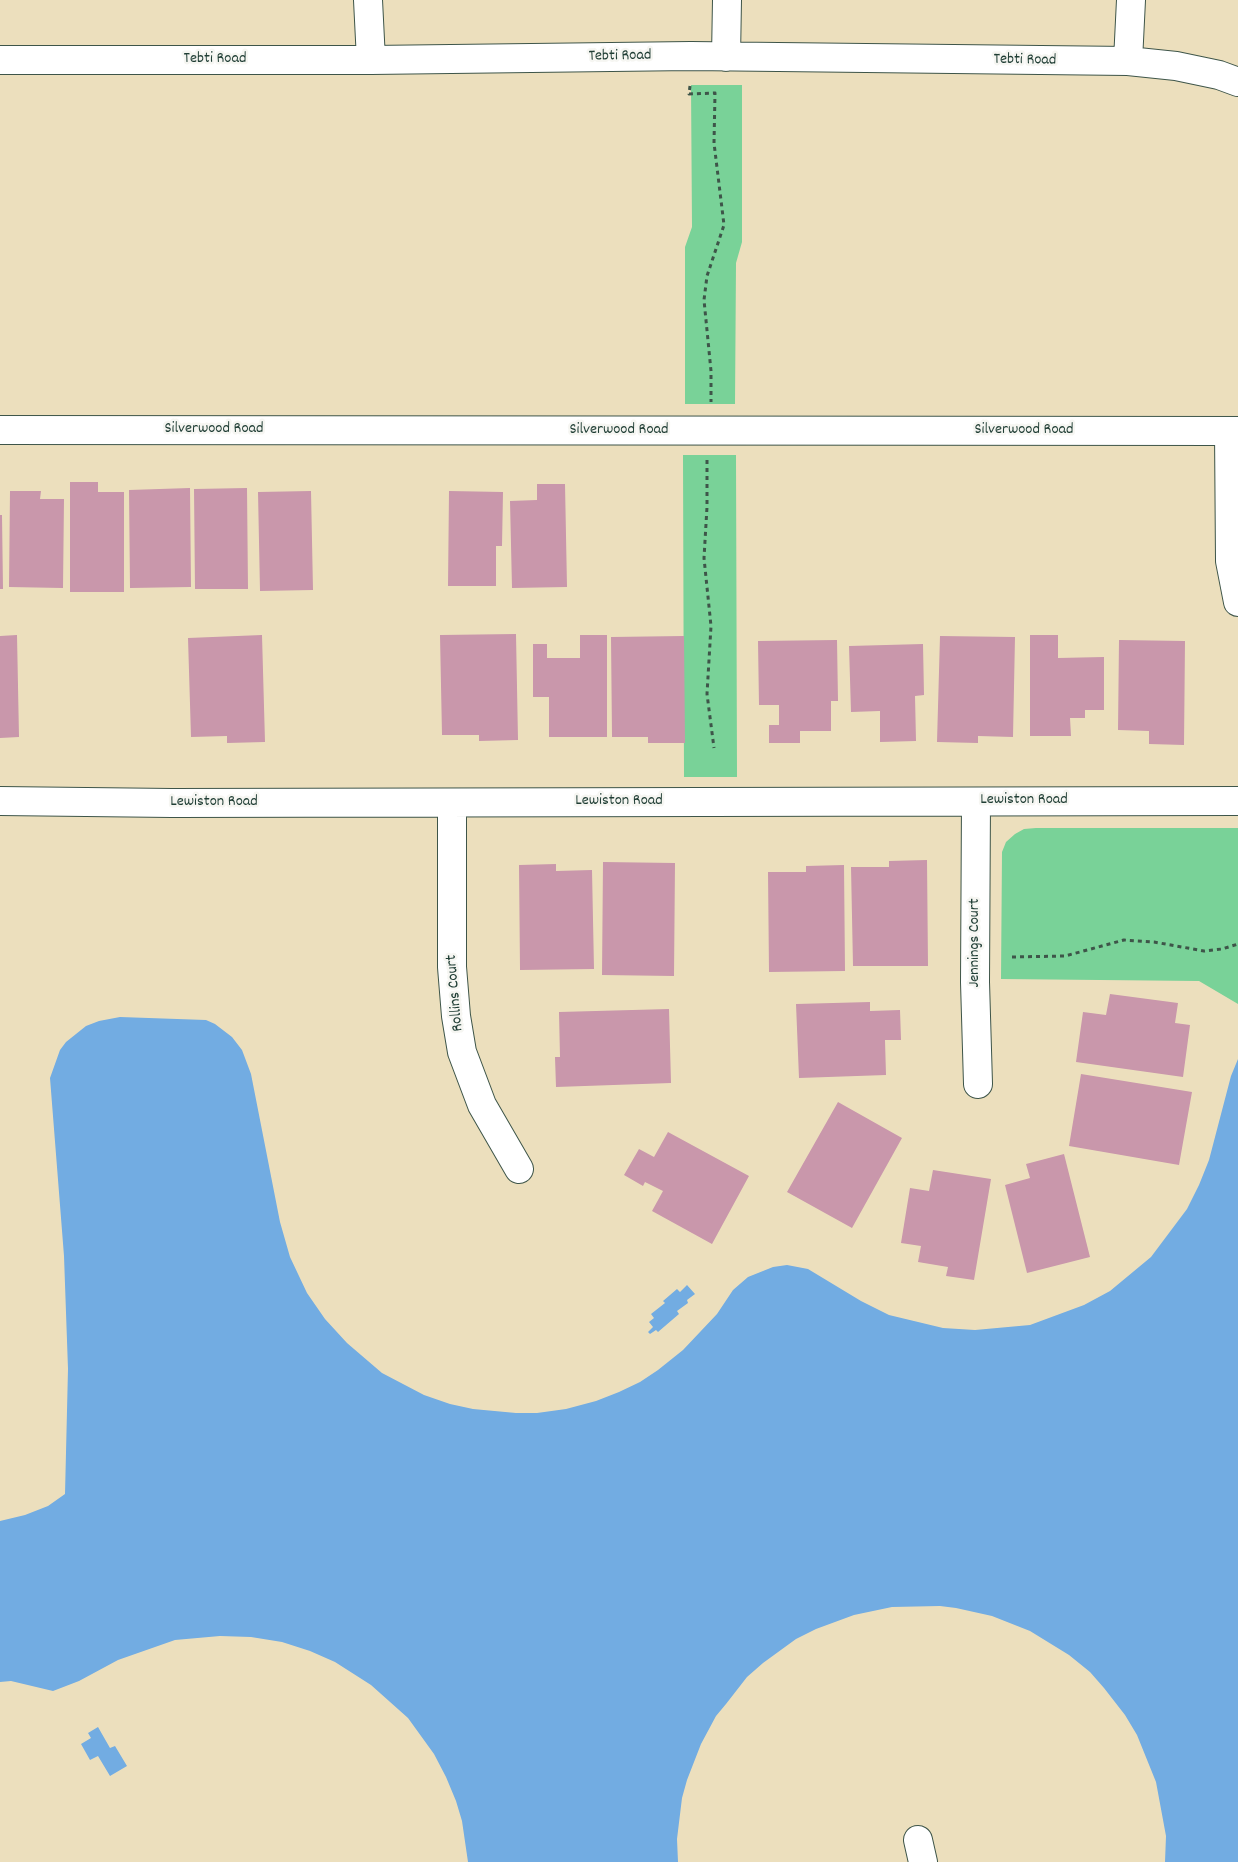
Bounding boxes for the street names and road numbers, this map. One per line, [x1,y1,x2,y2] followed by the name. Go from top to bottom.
[588,47,652,67] street label: Tebti Road
[184,50,246,70] street label: Tebti Road
[993,51,1057,71] street label: Tebti Road
[164,420,264,440] street label: Silverwood Road
[569,421,669,441] street label: Silverwood Road
[974,421,1074,441] street label: Silverwood Road
[980,791,1068,811] street label: Lewiston Road
[575,792,663,812] street label: Lewiston Road
[170,793,258,813] street label: Lewiston Road
[966,898,986,988] street label: Jennings Court
[443,954,469,1032] street label: Rollins Court

